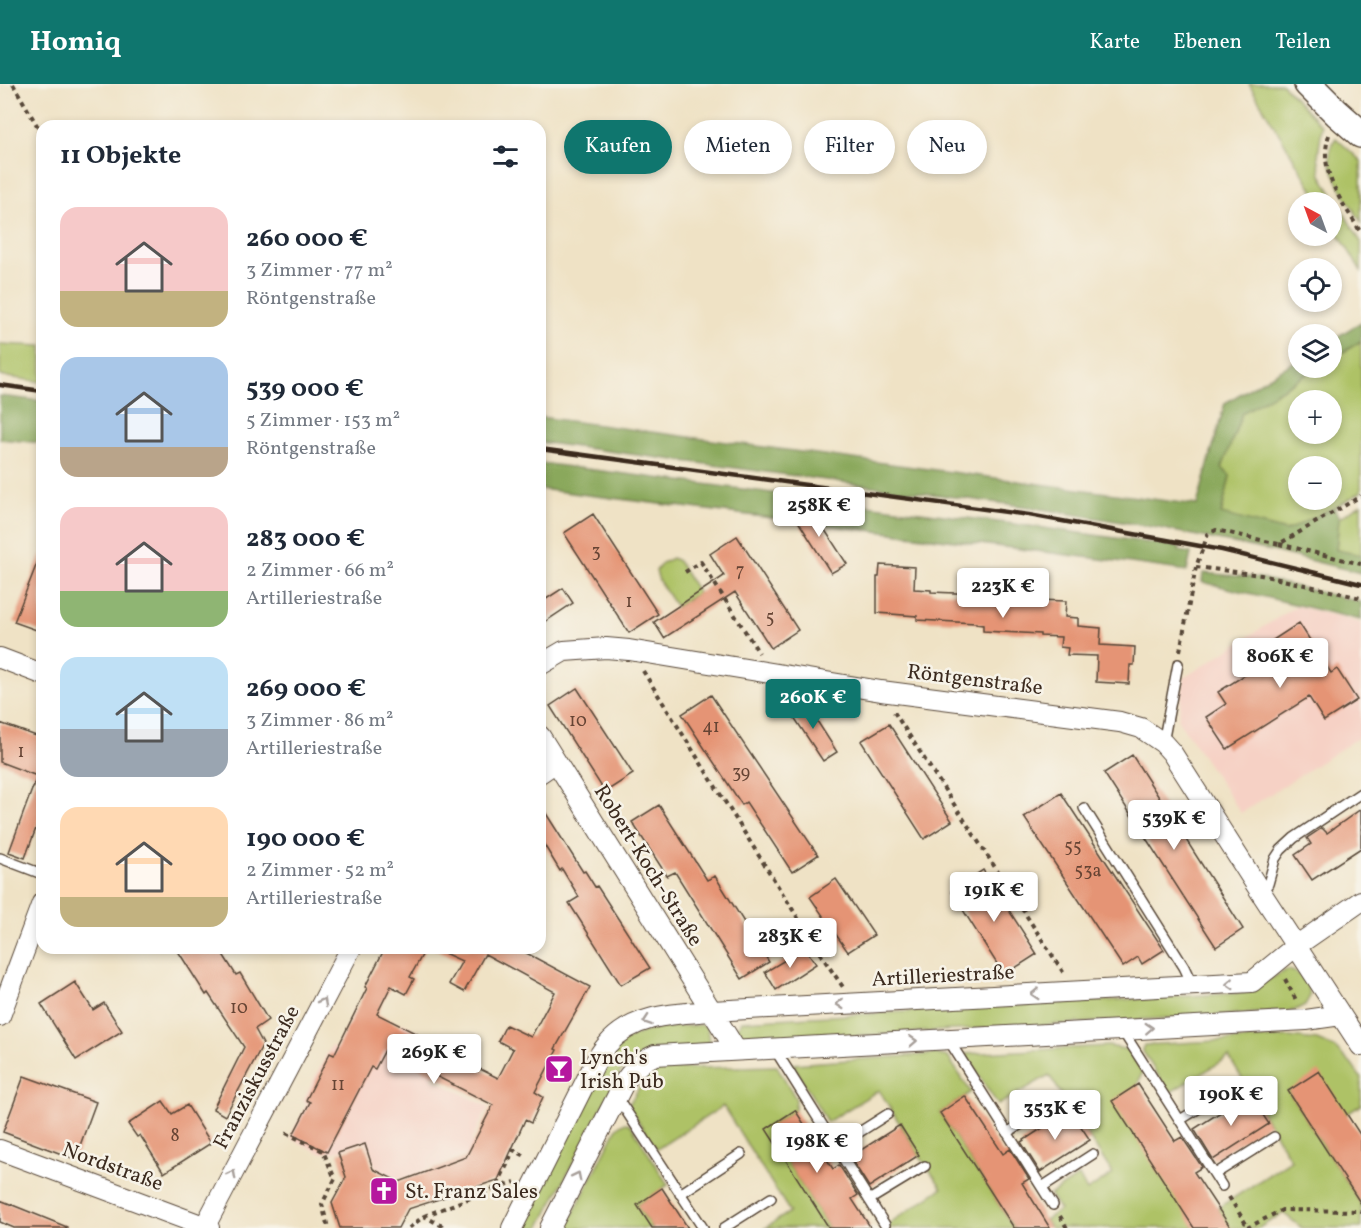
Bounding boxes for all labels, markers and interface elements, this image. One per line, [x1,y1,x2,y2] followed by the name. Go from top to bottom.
[30,23,121,62] text: Homiq
[1089,28,1140,57] text: Karte
[1173,28,1242,57] text: Ebenen
[1275,28,1331,57] text: Teilen
[564,120,672,174] chip: Kaufen
[684,120,792,174] chip: Mieten
[804,120,895,174] chip: Filter
[907,120,987,174] chip: Neu
[60,138,181,174] text: 11 Objekte
[489,140,522,173] icon: filters
[1288,192,1342,246] north arrow
[1288,192,1342,510] map controls
[246,221,368,257] text: 260 000 €
[108,231,180,303] icon: home
[246,257,393,285] text: 3 Zimmer · 77 m²
[1288,258,1342,312] button: locate
[246,285,376,313] text: Röntgenstraße
[1288,324,1342,378] button: layers
[246,371,364,407] text: 539 000 €
[108,381,180,453] icon: home
[1288,390,1342,444] button: +
[246,407,400,435] text: 5 Zimmer · 153 m²
[246,435,376,463] text: Röntgenstraße
[1288,456,1342,510] button: −
[770,487,868,538] pin: 258K €
[787,492,851,520] text: 258K €
[246,521,365,557] text: 283 000 €
[108,531,180,603] icon: home
[591,540,601,565] house number: 3
[246,557,394,585] text: 2 Zimmer · 66 m²
[736,559,744,584] house number: 7
[954,568,1052,619] pin: 223K €
[971,573,1035,601] text: 223K €
[246,585,382,613] text: Artilleriestraße
[626,590,632,615] house number: 1
[766,606,774,631] house number: 5
[1231,638,1329,689] pin: 806K €
[1246,643,1314,671] text: 806K €
[905,658,1044,703] street label: Röntgenstraße
[246,671,366,707] text: 269 000 €
[764,679,862,730] pin: 260K €
[108,681,180,753] icon: home
[780,684,846,712] text: 260K €
[246,707,393,735] text: 3 Zimmer · 86 m²
[569,709,587,734] house number: 10
[702,715,720,740] house number: 41
[246,735,382,763] text: Artilleriestraße
[18,740,24,765] house number: 1
[732,761,750,786] house number: 39
[586,779,709,952] street label: Robert-Koch-Straße
[1125,800,1223,851] pin: 539K €
[1142,805,1206,833] text: 539K €
[246,821,365,857] text: 190 000 €
[108,831,180,903] icon: home
[1064,835,1082,860] house number: 55
[246,857,394,885] text: 2 Zimmer · 52 m²
[1075,859,1101,884] house number: 53a
[945,872,1043,923] pin: 191K €
[964,877,1024,905] text: 191K €
[246,885,382,913] text: Artilleriestraße
[741,918,839,969] pin: 283K €
[758,923,822,951] text: 283K €
[871,958,1015,995] street label: Artilleriestraße
[1225,977,1234,990] one-way arrow
[1030,987,1039,1000] one-way arrow
[230,996,248,1021] house number: 10
[316,997,327,1008] one-way arrow
[836,998,845,1011] one-way arrow
[207,1001,308,1155] street label: Franziskusstraße
[642,1013,652,1026] one-way arrow
[1145,1022,1154,1035] one-way arrow
[385,1034,483,1085] pin: 269K €
[908,1035,917,1048] one-way arrow
[401,1039,467,1067] text: 269K €
[580,1044,664,1097] place label: Lynch's Irish Pub
[543,1053,575,1085] bar icon: Lynch's Irish Pub
[331,1073,345,1098] house number: 11
[1182,1076,1280,1127] pin: 190K €
[1199,1081,1263,1109] text: 190K €
[1006,1090,1104,1141] pin: 353K €
[1023,1095,1087,1123] text: 353K €
[768,1123,866,1174] pin: 198K €
[170,1124,180,1149] house number: 8
[785,1128,849,1156] text: 198K €
[58,1136,167,1199] street label: Nordstraße
[225,1170,236,1181] one-way arrow
[569,1171,581,1182] one-way arrow
[368,1175,400,1207] church icon: St. Franz Sales
[405,1178,538,1207] place label: St. Franz Sales

